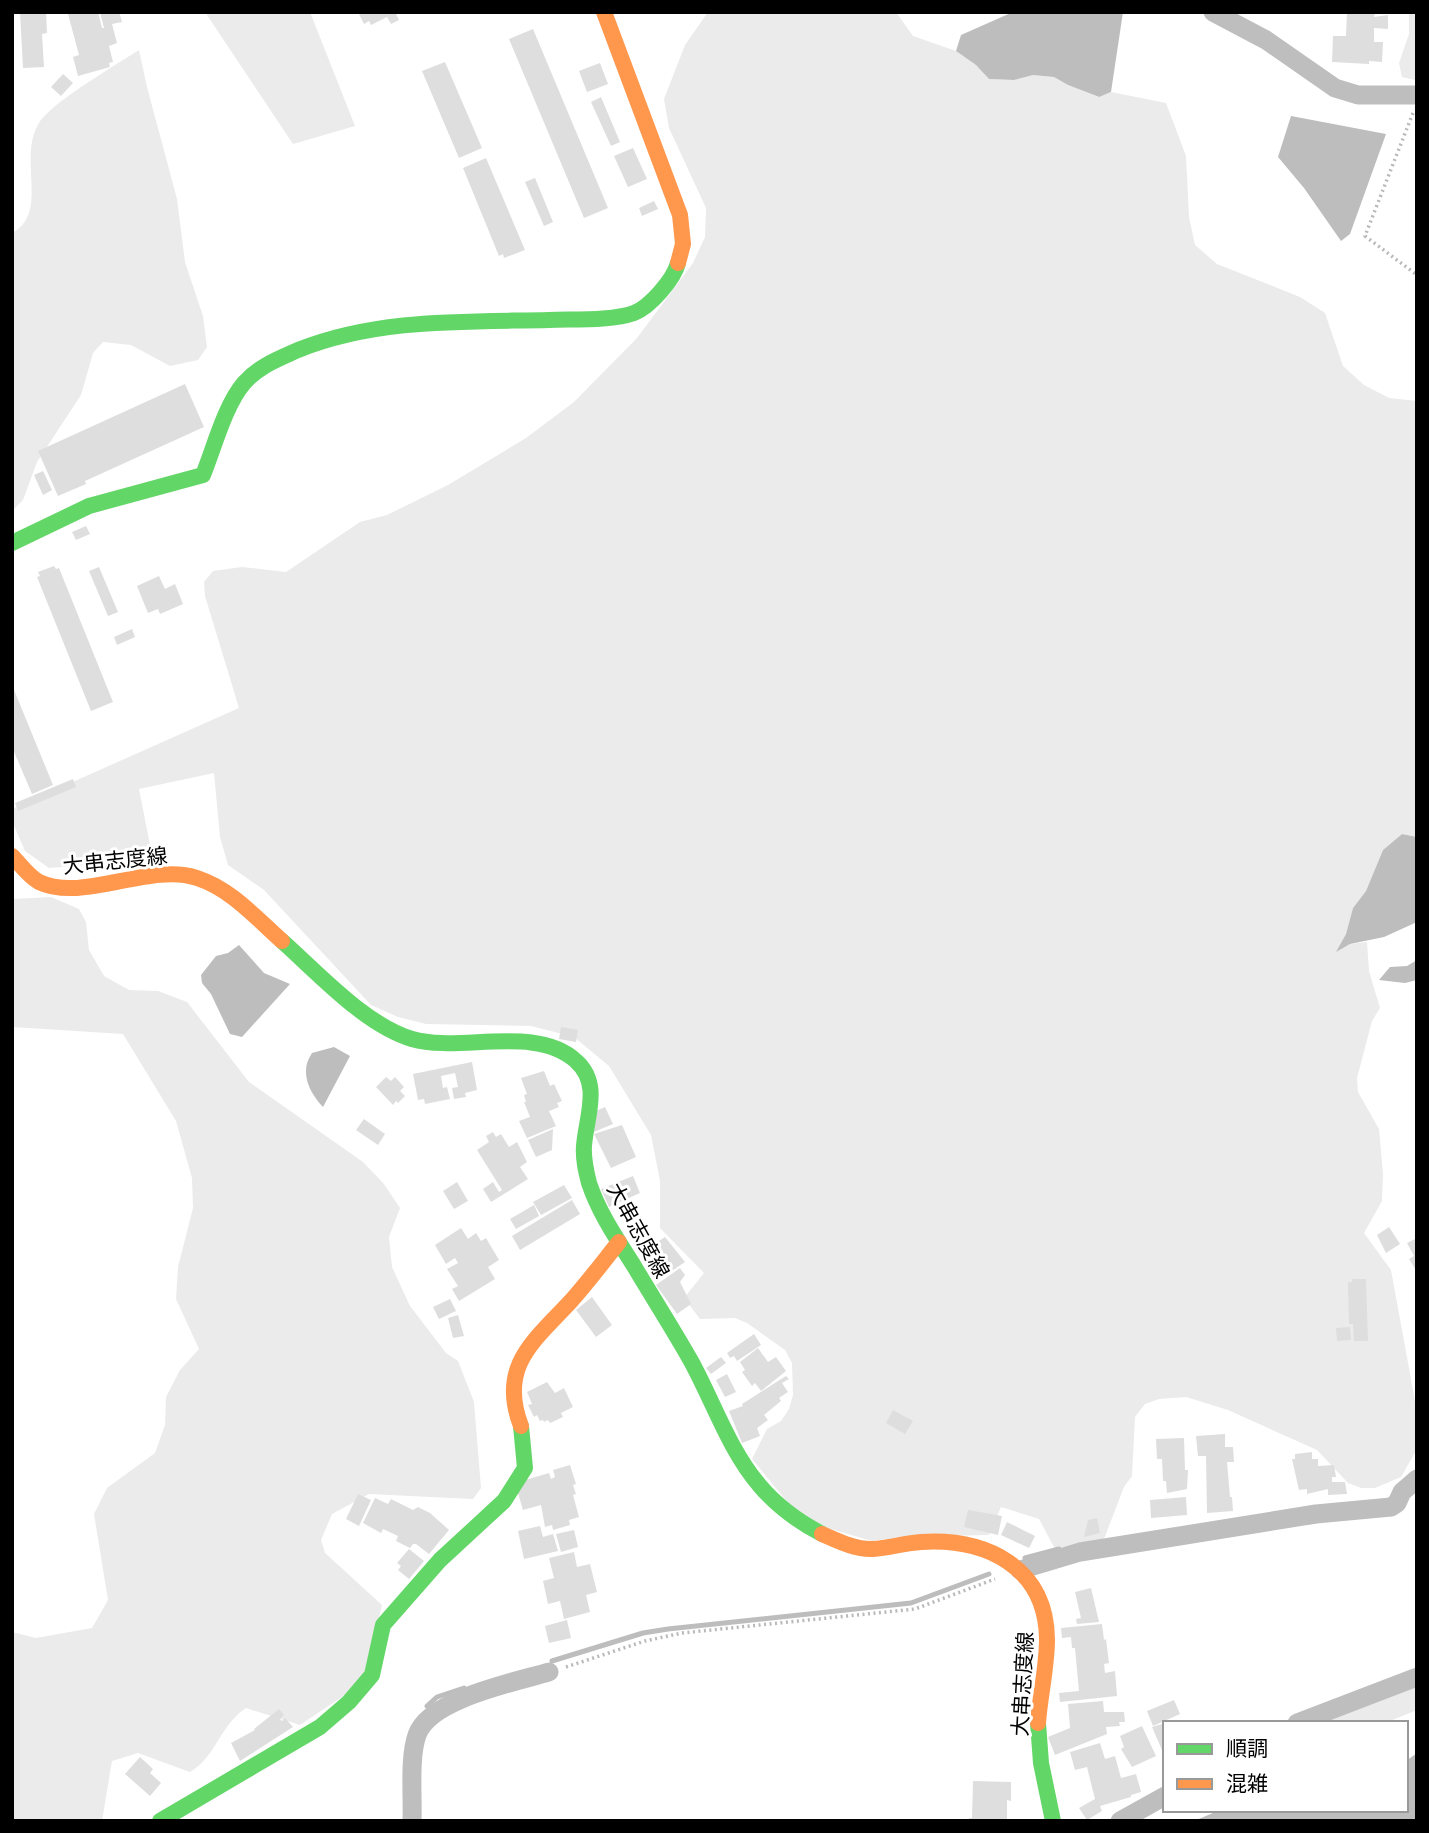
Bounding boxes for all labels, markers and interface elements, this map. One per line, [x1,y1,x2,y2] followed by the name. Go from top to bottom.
[61,842,169,878] street label: 大串志度線
[602,1178,676,1282] street label: 大串志度線
[1006,1631,1038,1737] street label: 大串志度線
[1163,1721,1408,1812] legend
[1226,1735,1268,1761] text: 順調
[1226,1770,1268,1796] text: 混雑

